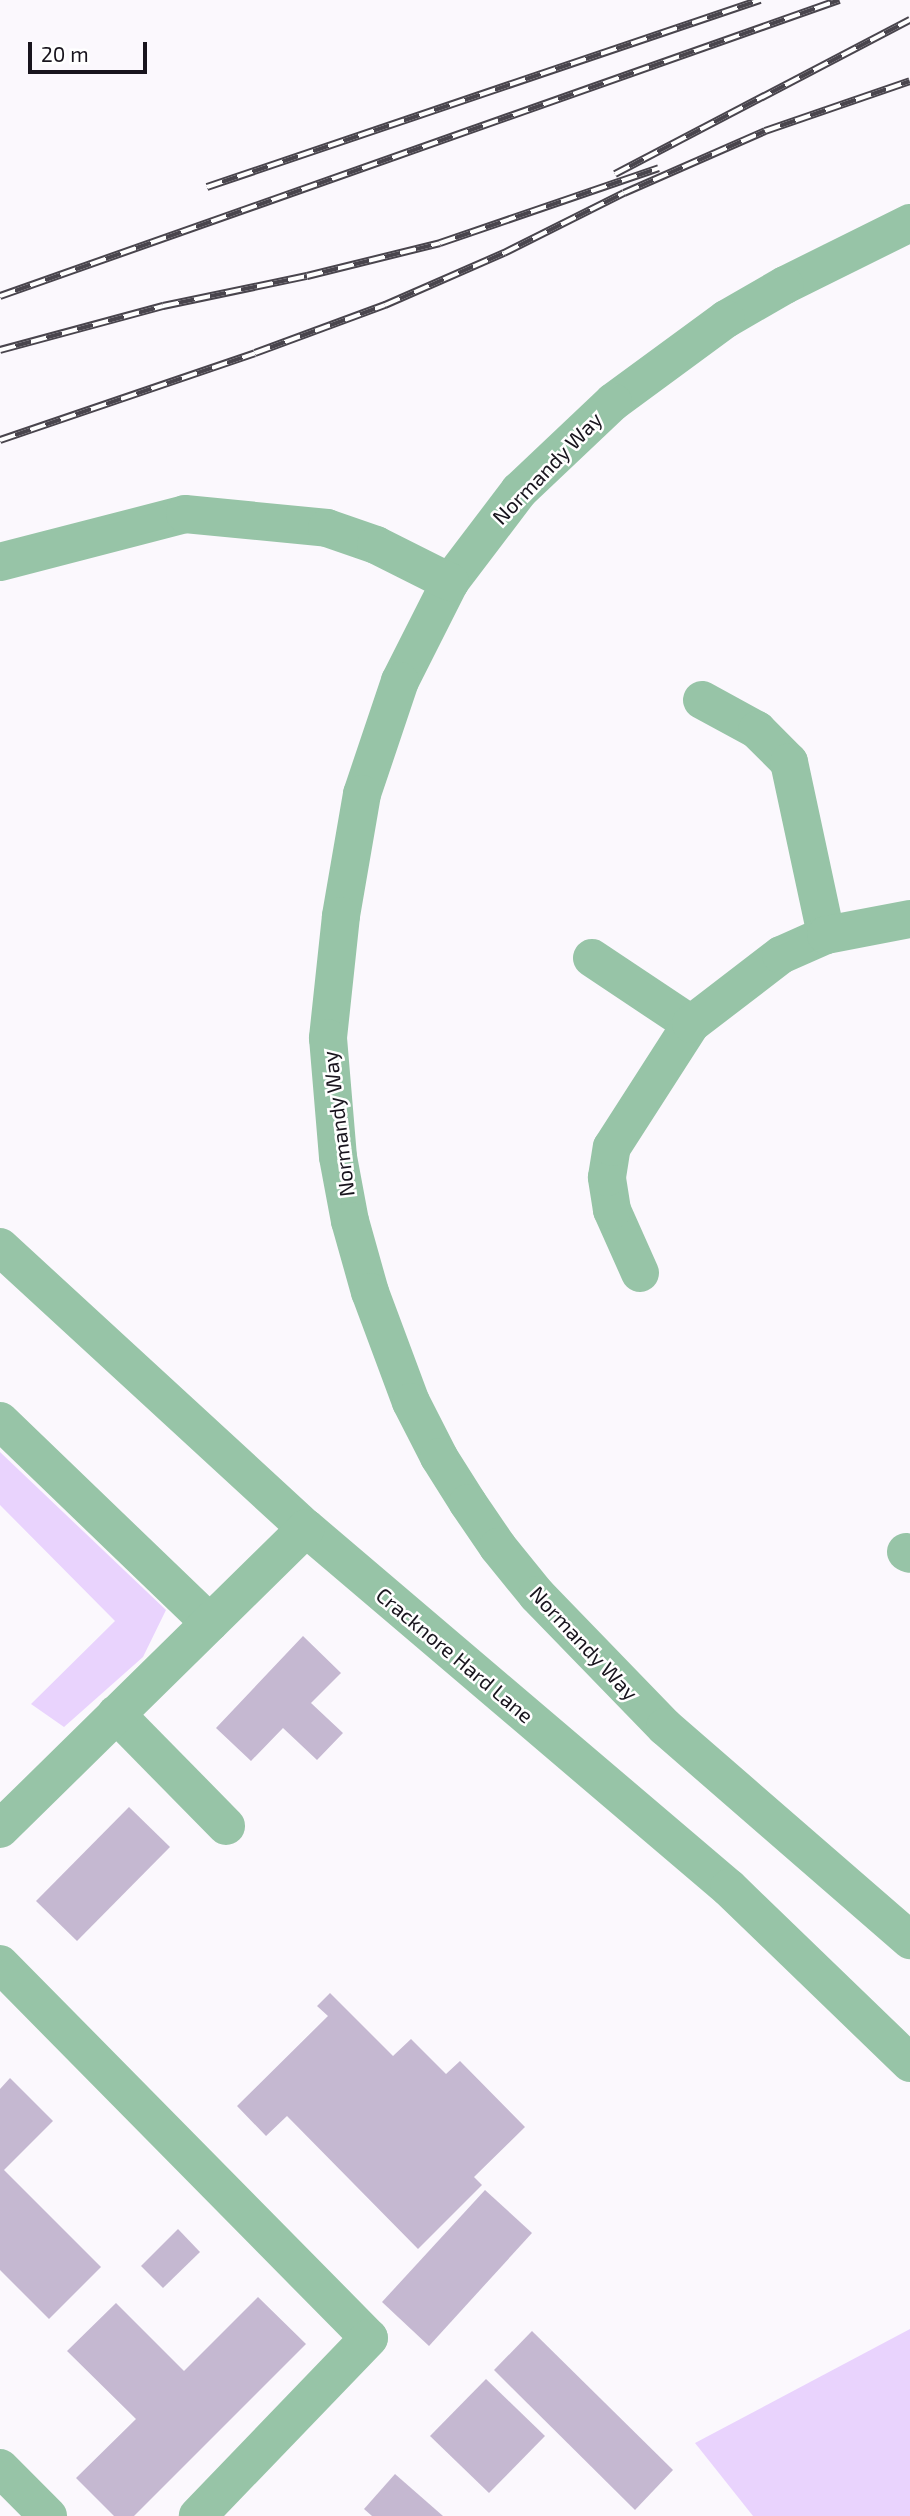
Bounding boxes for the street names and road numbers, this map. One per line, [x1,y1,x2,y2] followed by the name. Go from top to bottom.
[487,406,607,530] street label: Normandy Way
[317,1049,359,1199] street label: Normandy Way
[525,1581,643,1705] street label: Normandy Way
[371,1582,539,1728] street label: Cracknore Hard Lane

